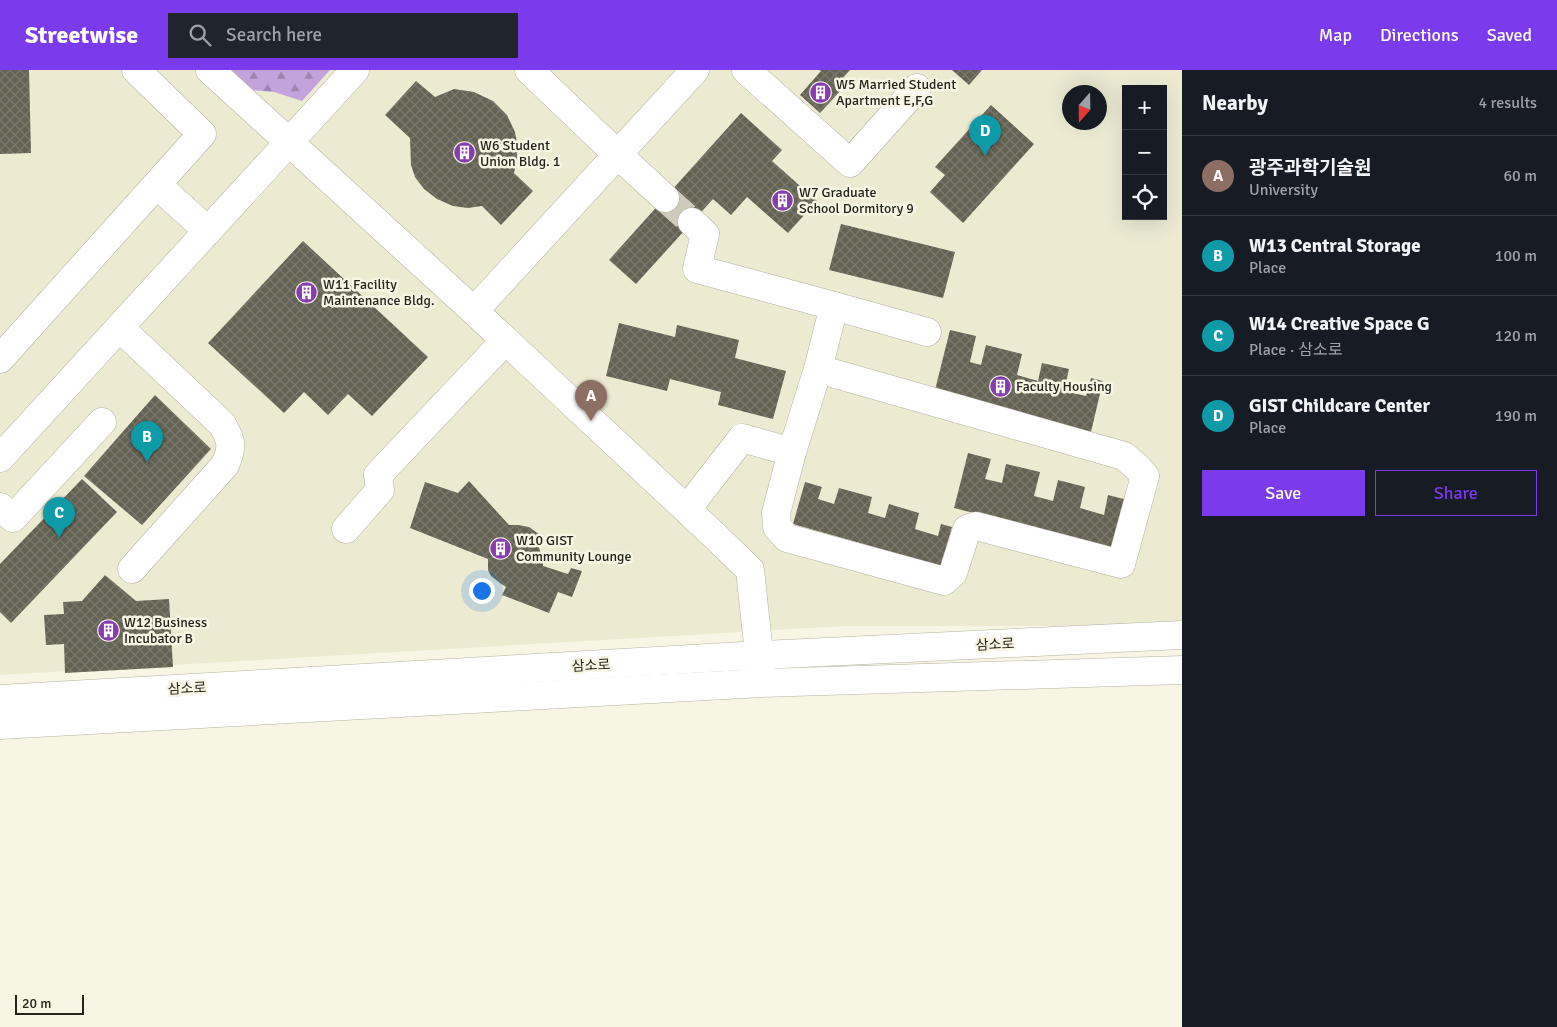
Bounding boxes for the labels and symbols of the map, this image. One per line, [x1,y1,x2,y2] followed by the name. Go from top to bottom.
[836,76,956,109] place label: W5 Married Student Apartment E,F,G
[808,80,832,104] building icon: W5 Married Student Apartment E,F,G
[1062,85,1107,130] north arrow
[969,115,1001,156] pin: D
[480,137,560,170] place label: W6 Student Union Bldg. 1
[452,141,476,165] building icon: W6 Student Union Bldg. 1
[799,184,914,217] place label: W7 Graduate School Dormitory 9
[771,188,795,212] building icon: W7 Graduate School Dormitory 9
[323,276,435,309] place label: W11 Facility Maintenance Bldg.
[295,280,319,304] building icon: W11 Facility Maintenance Bldg.
[988,374,1012,398] building icon: Faculty Housing
[1016,378,1112,395] place label: Faculty Housing
[575,380,607,421] pin: A
[131,421,163,462] pin: B
[43,497,75,538] pin: C
[516,532,631,565] place label: W10 GIST Community Lounge
[488,536,512,560] building icon: W10 GIST Community Lounge
[469,578,495,604] your location
[124,614,207,647] place label: W12 Business Incubator B
[96,618,120,642] building icon: W12 Business Incubator B
[975,635,1015,654] street label: 삼소로
[571,656,611,675] street label: 삼소로
[167,679,207,698] street label: 삼소로
[15,992,84,1015] scale bar

